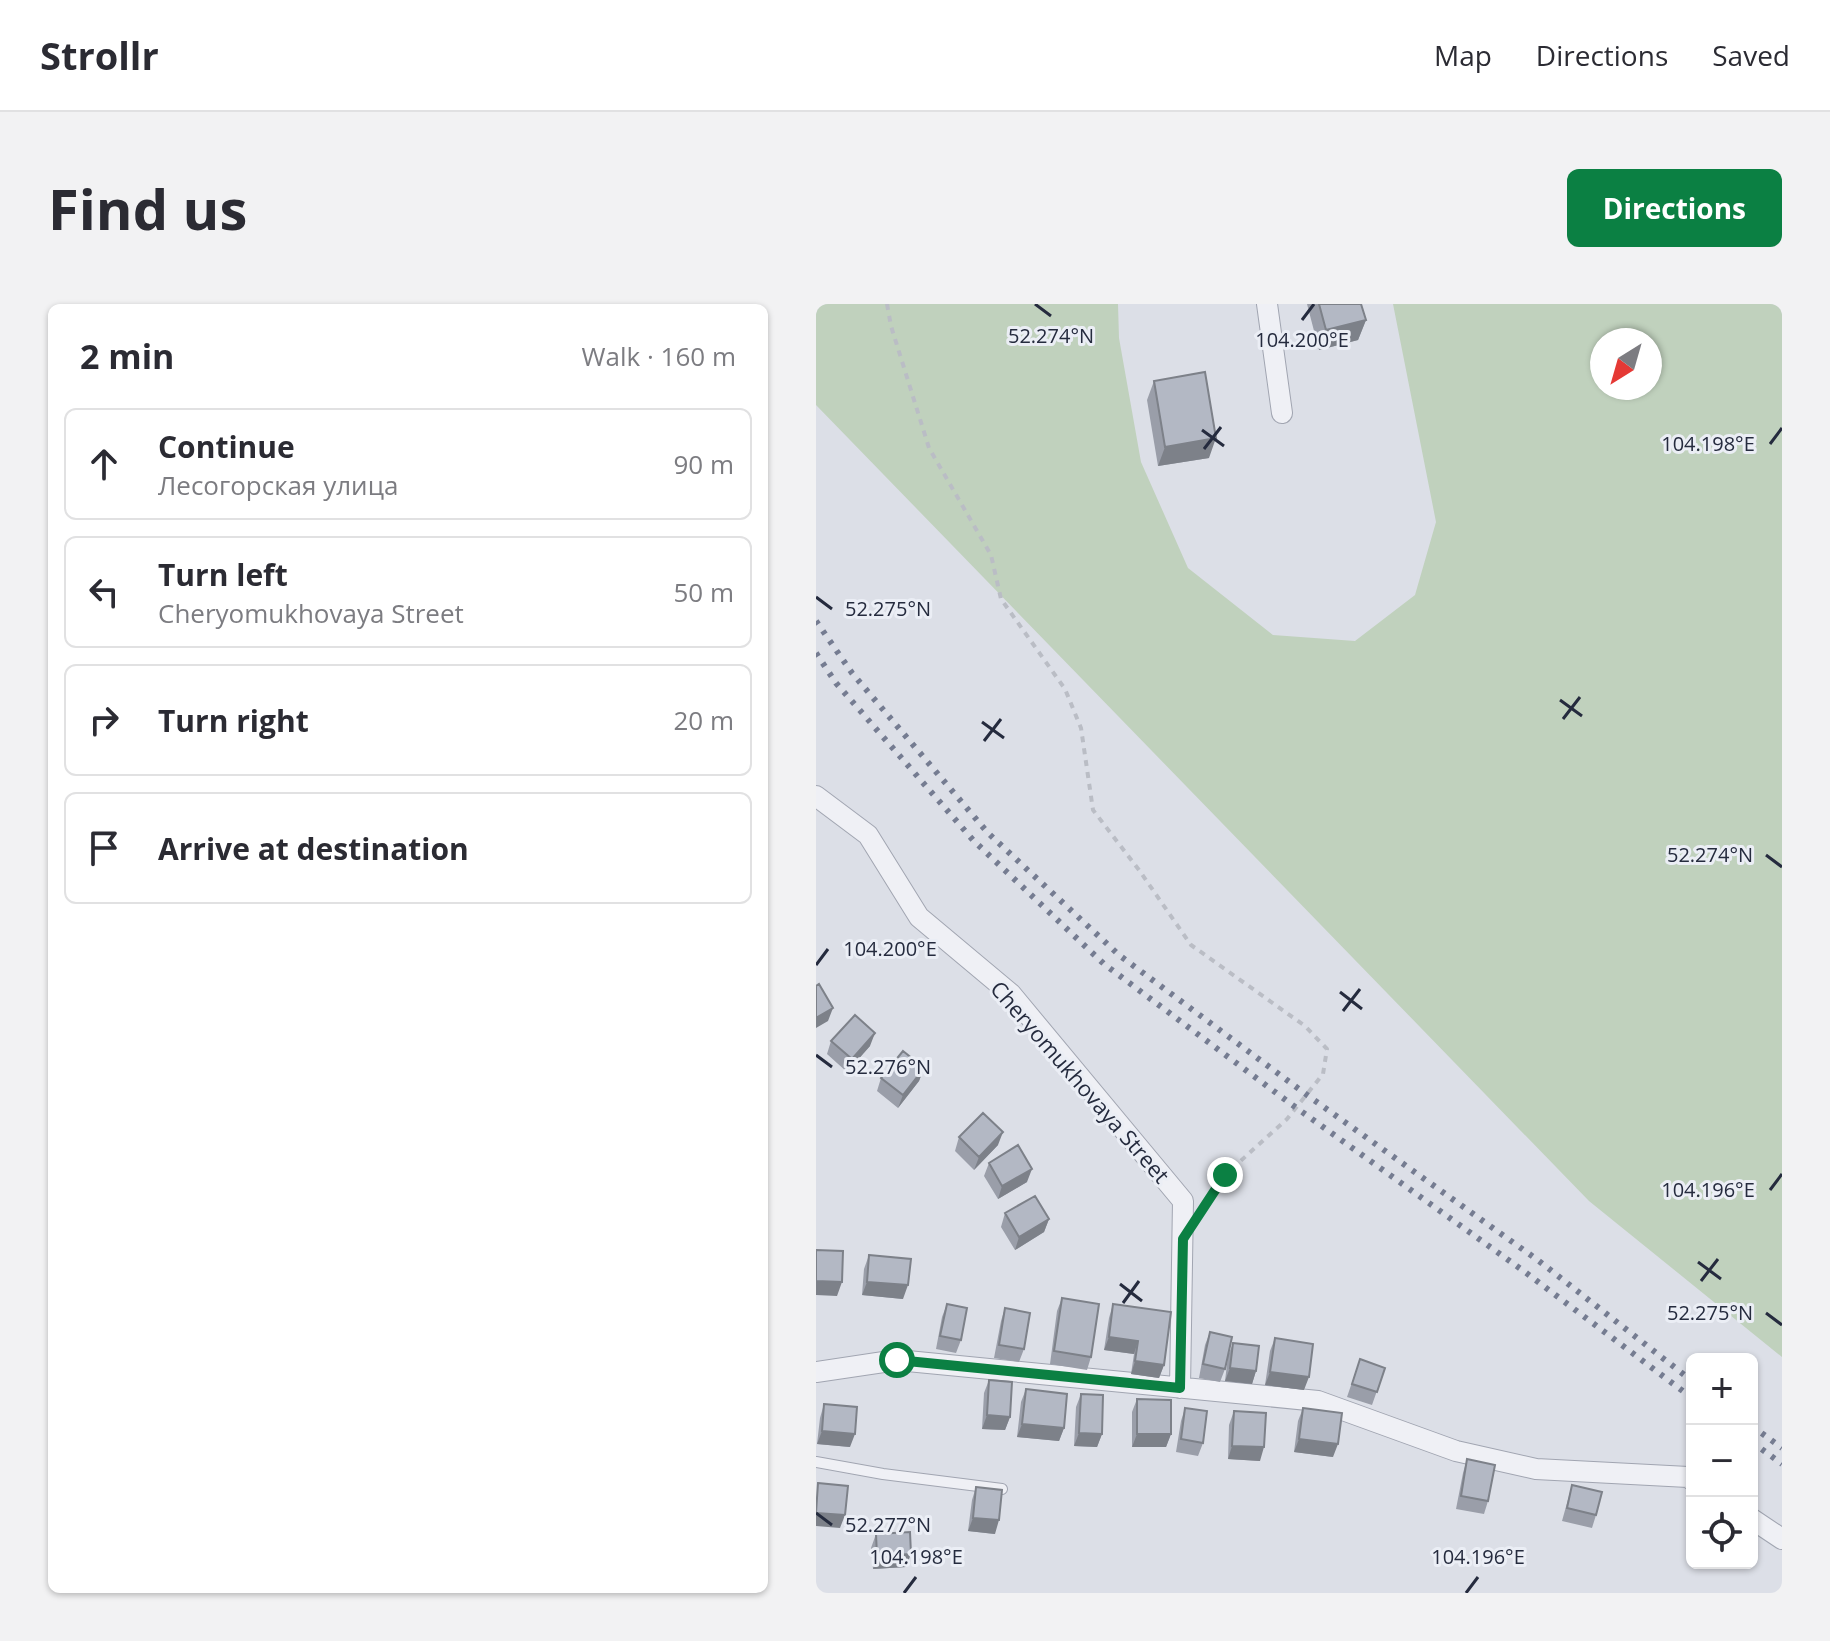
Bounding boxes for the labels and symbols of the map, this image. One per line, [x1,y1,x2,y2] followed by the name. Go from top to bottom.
[1008,322,1094,349] text: 52.274°N
[1255,326,1349,353] text: 104.200°E
[1590,328,1662,400] north arrow
[1661,430,1755,457] text: 104.198°E
[845,595,931,622] text: 52.275°N
[1667,841,1753,868] text: 52.274°N
[843,935,937,962] text: 104.200°E
[985,974,1177,1189] street label: Cheryomukhovaya Street
[845,1053,931,1080] text: 52.276°N
[1207,1157,1243,1193] route end
[1661,1176,1755,1203] text: 104.196°E
[1667,1299,1753,1326] text: 52.275°N
[879,1342,915,1378] route start
[845,1511,931,1538] text: 52.277°N
[869,1543,963,1570] text: 104.198°E
[1431,1543,1525,1570] text: 104.196°E

